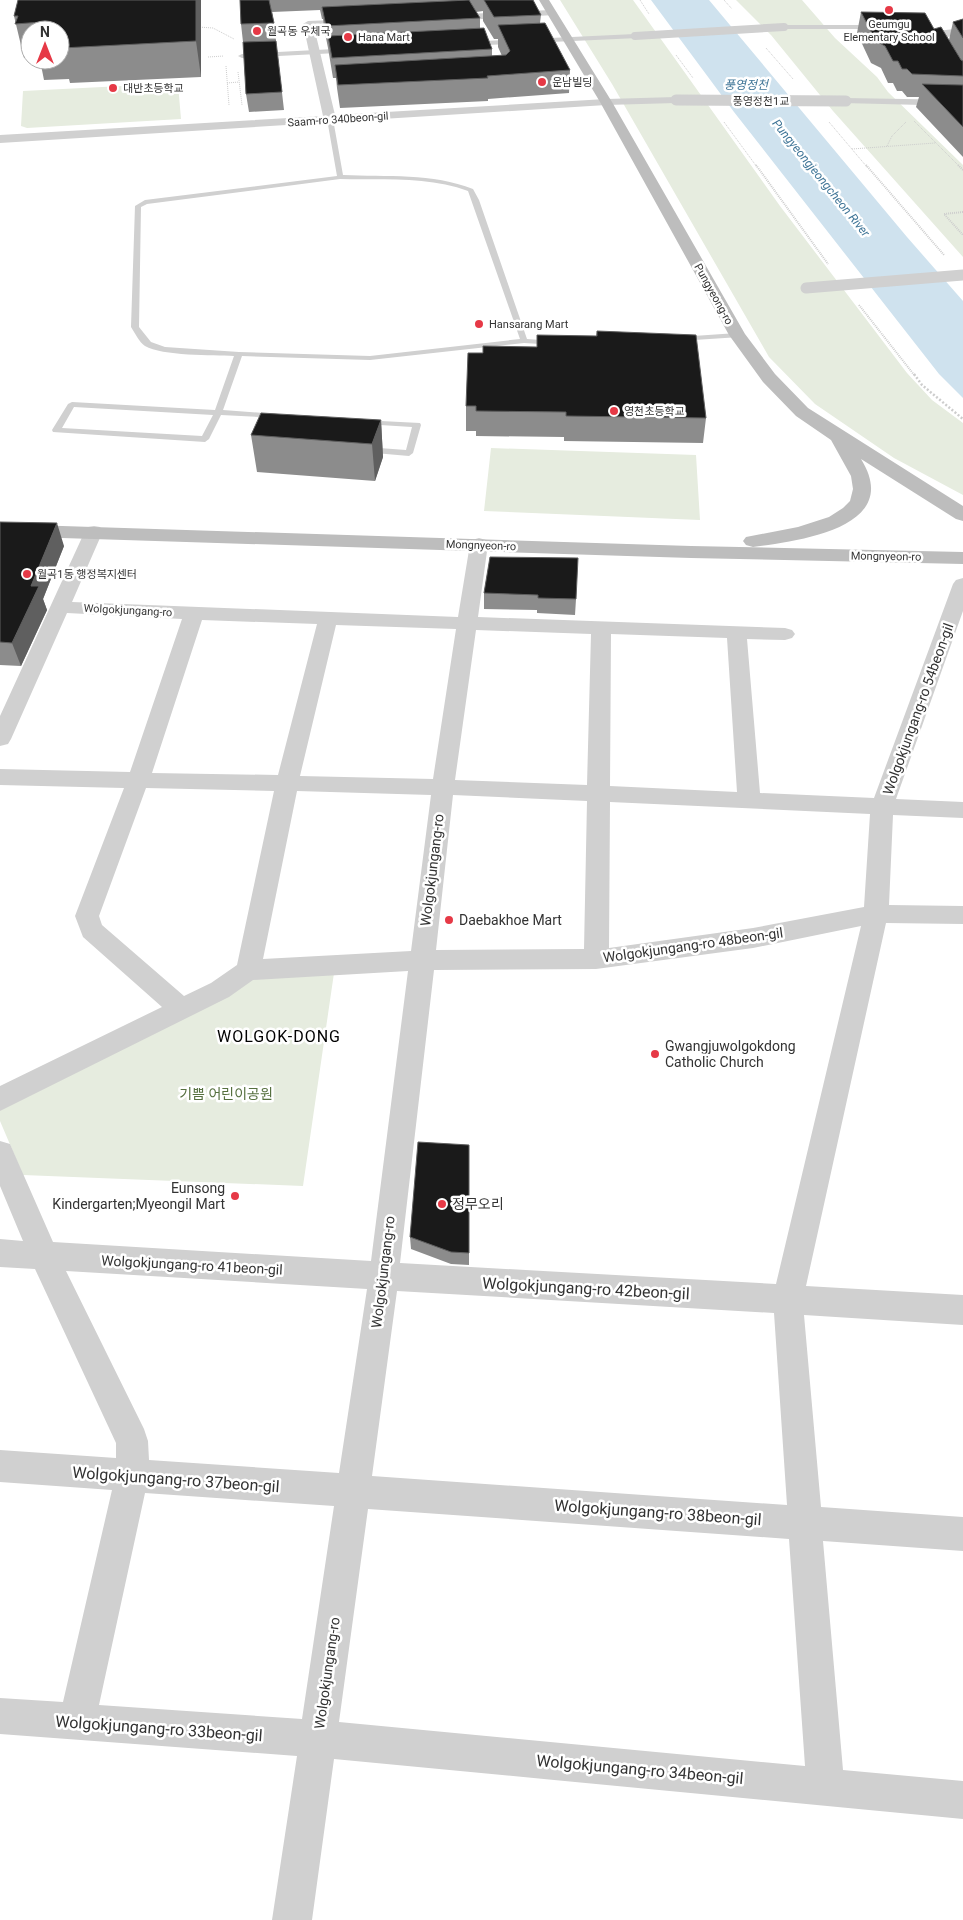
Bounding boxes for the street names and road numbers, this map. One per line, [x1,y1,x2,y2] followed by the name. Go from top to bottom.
[733,95,789,108] street label: 풍영정천1교
[287,109,389,130] street label: Saam-ro 340beon-gil
[691,261,736,327] street label: Pungyeong-ro
[446,538,516,553] street label: Mongnyeon-ro
[851,549,921,564] street label: Mongnyeon-ro
[83,602,173,619] street label: Wolgokjungang-ro
[879,621,957,797] street label: Wolgokjungang-ro 54beon-gil
[417,813,447,927] street label: Wolgokjungang-ro
[602,924,784,966] street label: Wolgokjungang-ro 48beon-gil
[368,1215,398,1329] street label: Wolgokjungang-ro
[101,1252,283,1278] street label: Wolgokjungang-ro 41beon-gil
[482,1274,690,1303] street label: Wolgokjungang-ro 42beon-gil
[72,1463,280,1496] street label: Wolgokjungang-ro 37beon-gil
[554,1496,762,1529] street label: Wolgokjungang-ro 38beon-gil
[311,1616,343,1730] street label: Wolgokjungang-ro
[55,1712,263,1745] street label: Wolgokjungang-ro 33beon-gil
[536,1751,744,1788] street label: Wolgokjungang-ro 34beon-gil

